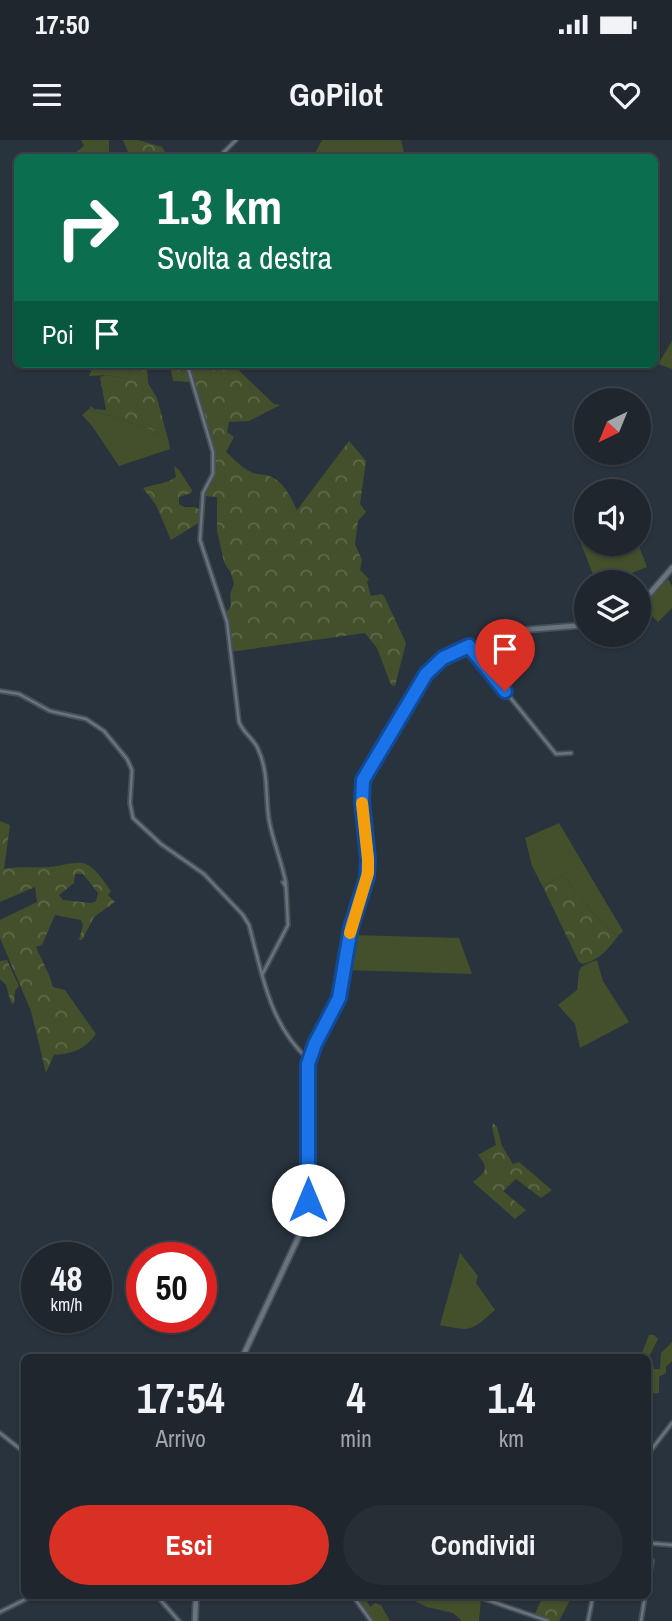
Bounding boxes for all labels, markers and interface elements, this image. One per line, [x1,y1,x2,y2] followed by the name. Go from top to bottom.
[35,7,90,42] text: 17:50
[289,73,383,116] text: GoPilot
[28,76,66,114] icon: menu
[606,76,644,114] icon: heart
[157,173,282,239] text: 1.3 km
[42,182,133,273] icon: right
[157,236,332,279] text: Svolta a destra
[88,315,126,353] icon: arrive
[42,317,74,352] text: Poi
[574,388,651,466] north arrow
[574,388,651,647] map controls
[574,479,651,556] button: sound
[574,570,651,647] button: layers
[475,619,535,691] pin
[486,630,524,668] icon: arrive
[271,1163,345,1237] position arrow
[126,1242,217,1333] speed limit sign: 50
[51,1255,82,1302] text: 48
[51,1292,83,1317] text: km/h
[137,1370,225,1426] text: 17:54
[347,1370,366,1426] text: 4
[487,1370,535,1426] text: 1.4
[156,1423,206,1454] text: Arrivo
[340,1423,372,1454] text: min
[499,1423,524,1454] text: km
[49,1505,329,1585] button: Esci
[343,1505,623,1585] button: Condividi

